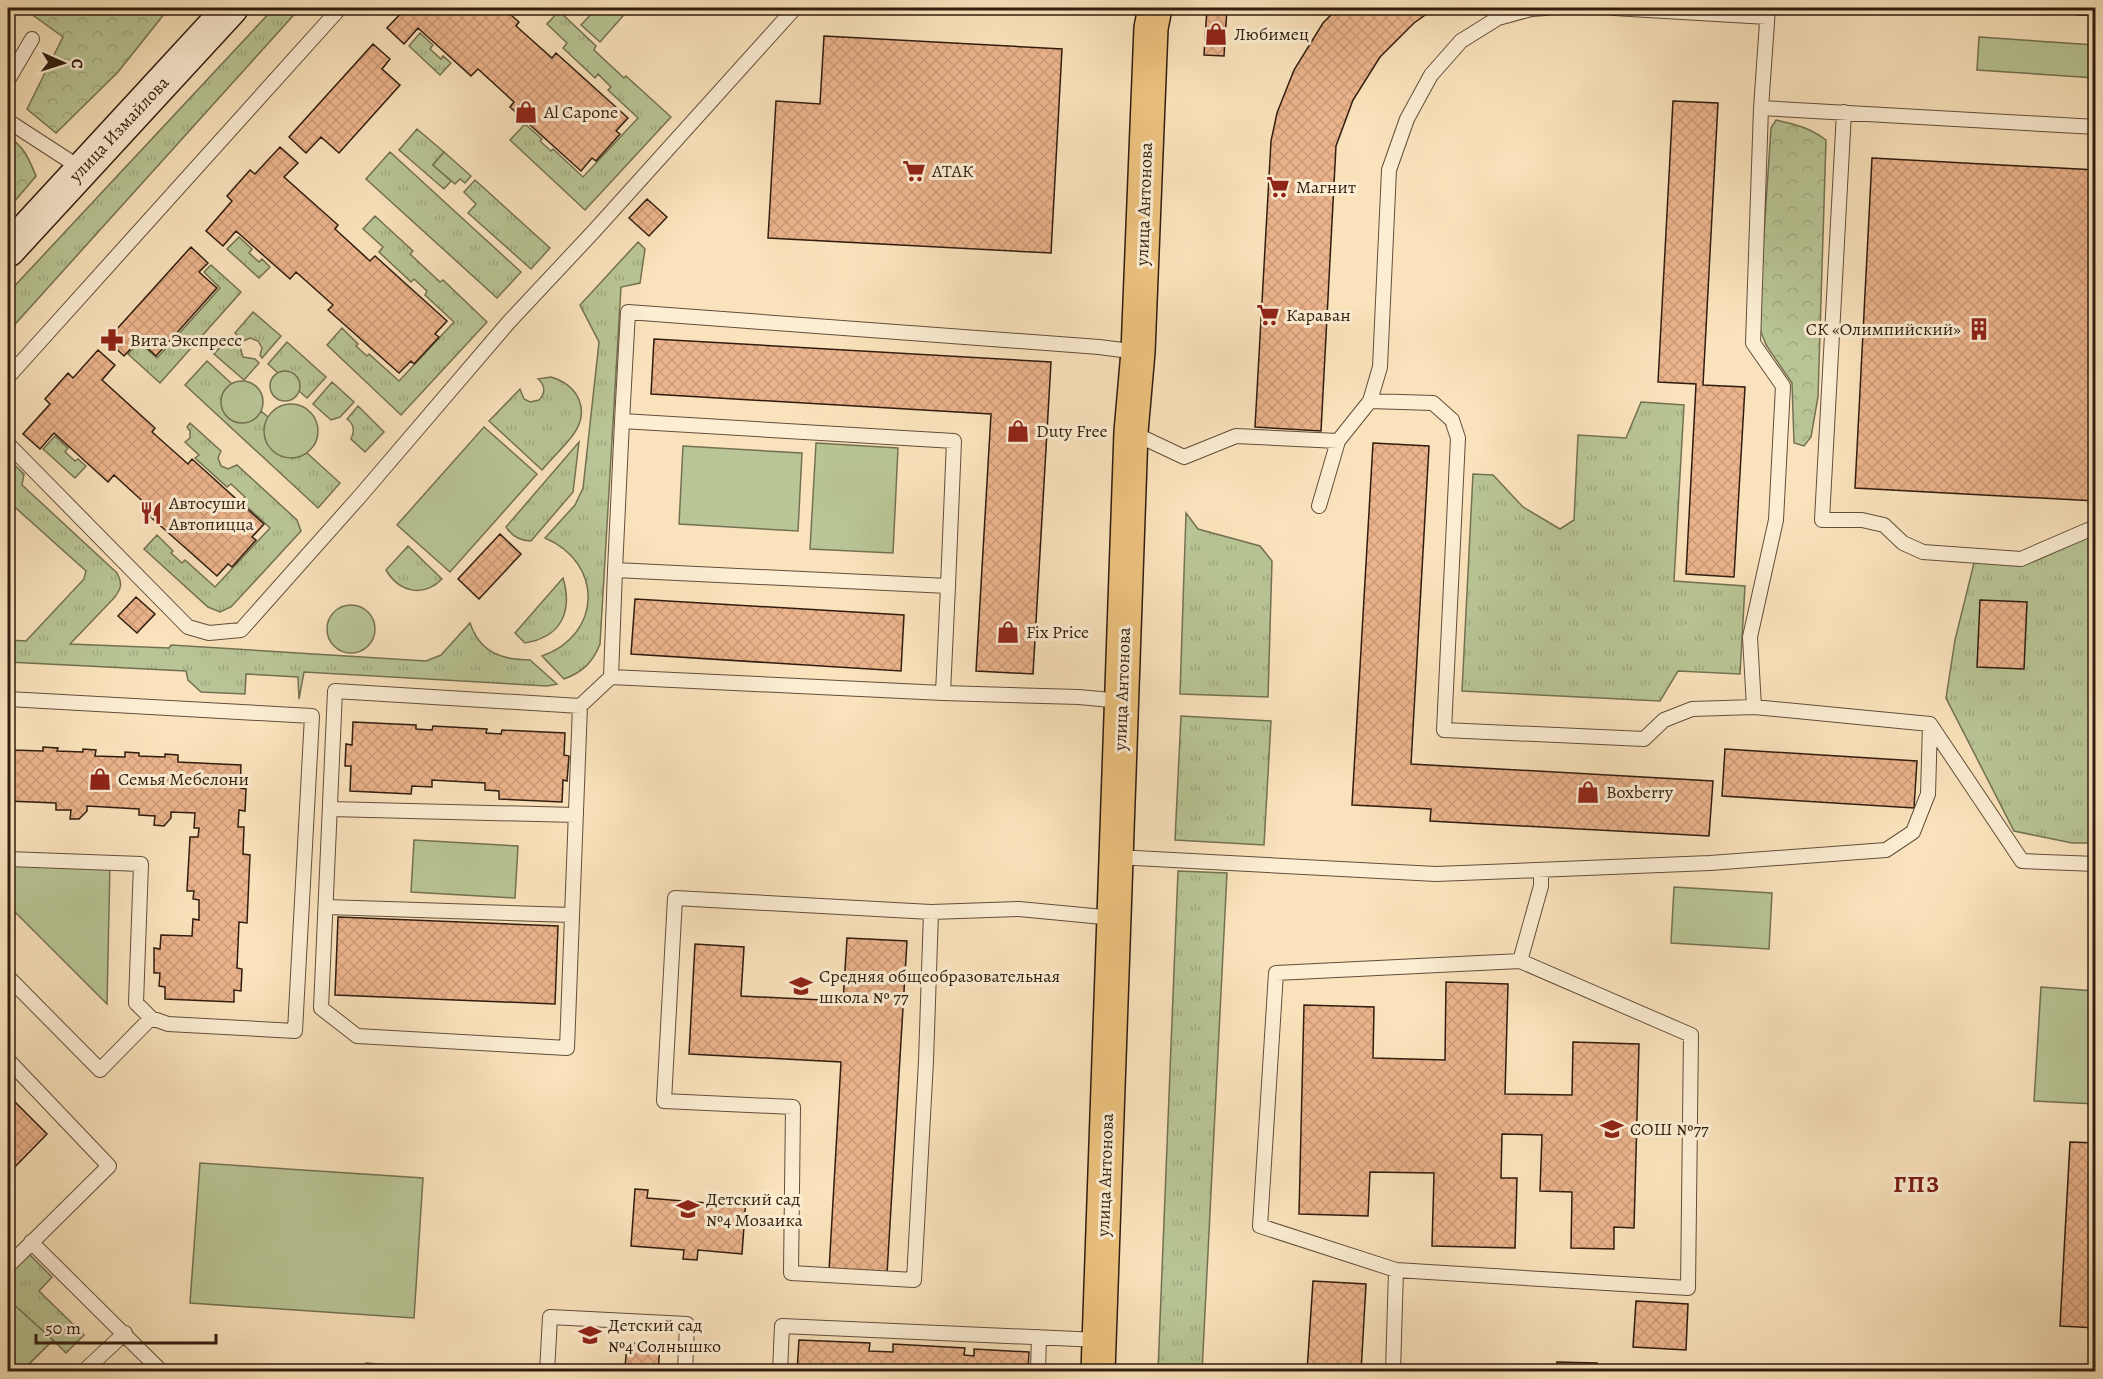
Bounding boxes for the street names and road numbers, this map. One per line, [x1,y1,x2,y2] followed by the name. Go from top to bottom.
[63,70,175,188] street label: улица Измайлова
[1130,141,1158,267] street label: улица Антонова
[1108,626,1136,752] street label: улица Антонова
[1091,1112,1119,1238] street label: улица Антонова

